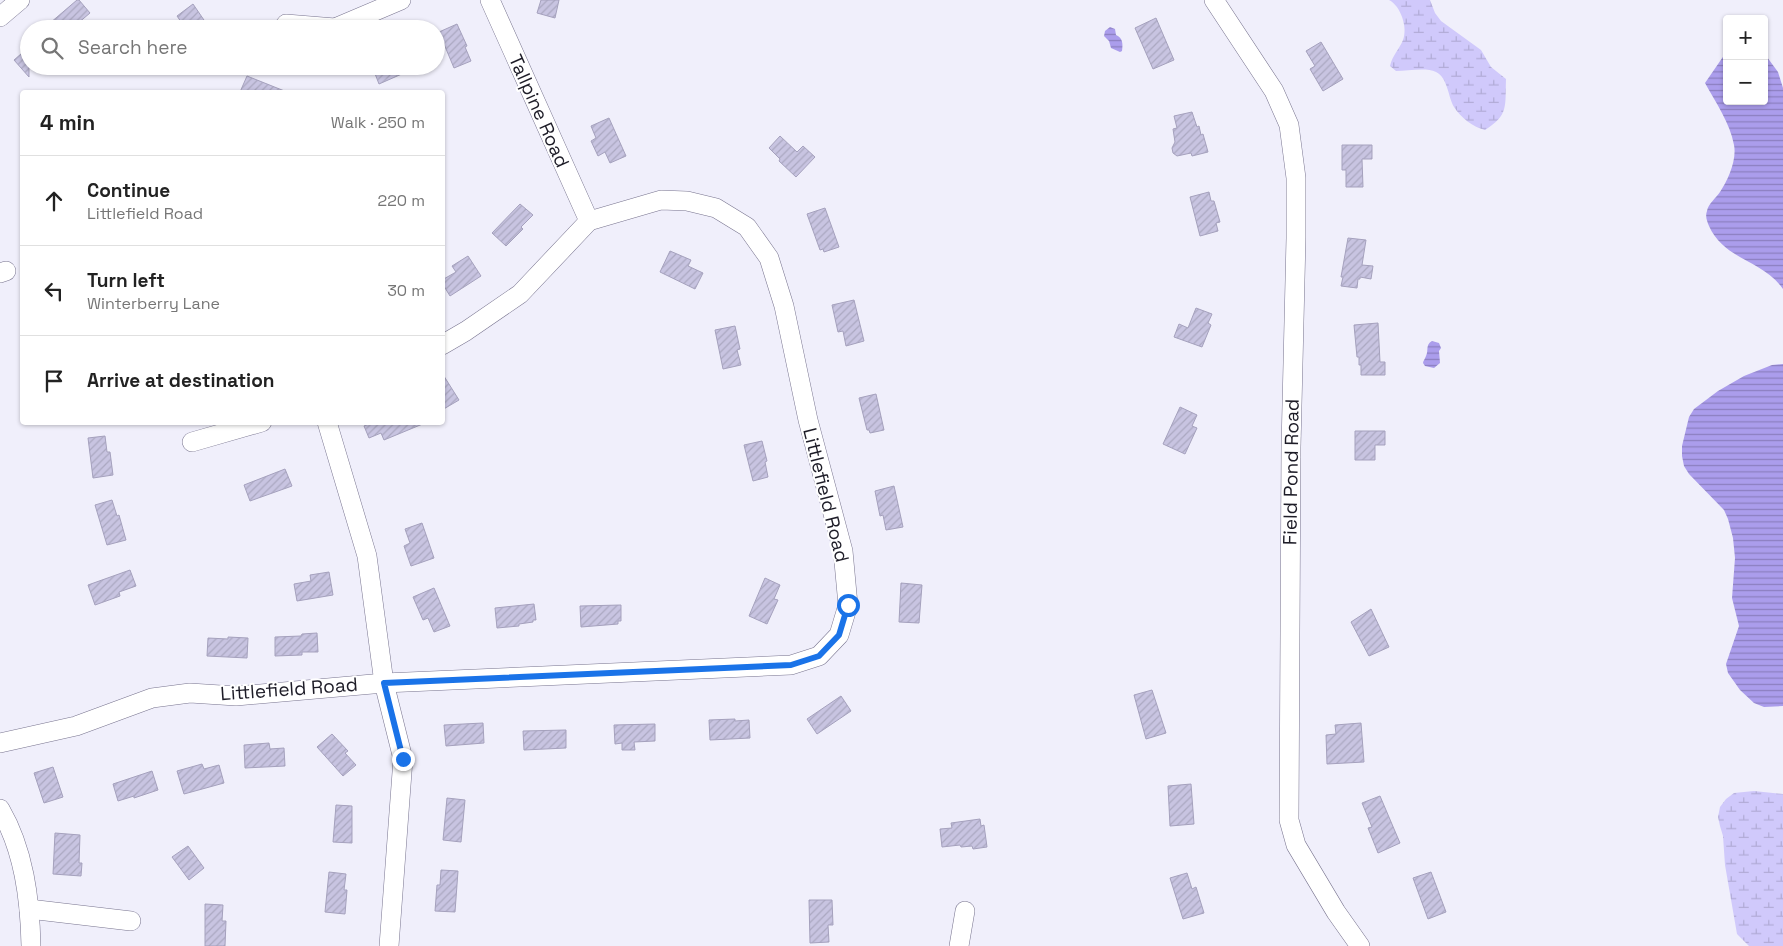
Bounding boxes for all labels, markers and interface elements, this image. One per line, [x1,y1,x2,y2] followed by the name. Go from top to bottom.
[1723,15,1768,105] map controls
[1723,15,1768,60] button: +
[20,20,445,75] search box
[38,34,66,62] icon: search
[78,35,188,60] text: Search here
[503,51,575,171] street label: Tallpine Road
[1723,60,1768,105] button: −
[40,109,95,136] text: 4 min
[331,112,425,133] text: Walk · 250 m
[87,178,170,203] text: Continue
[40,187,68,215] icon: ahead
[378,190,425,211] text: 220 m
[87,203,203,224] text: Littlefield Road
[87,268,165,293] text: Turn left
[40,277,68,305] icon: left
[387,280,425,301] text: 30 m
[87,293,220,314] text: Winterberry Lane
[40,367,68,395] icon: arrive
[87,368,275,393] text: Arrive at destination
[1277,399,1305,545] street label: Field Pond Road
[797,425,855,565] street label: Littlefield Road
[837,594,860,617] route start
[219,672,359,706] street label: Littlefield Road
[392,748,415,771] route end

